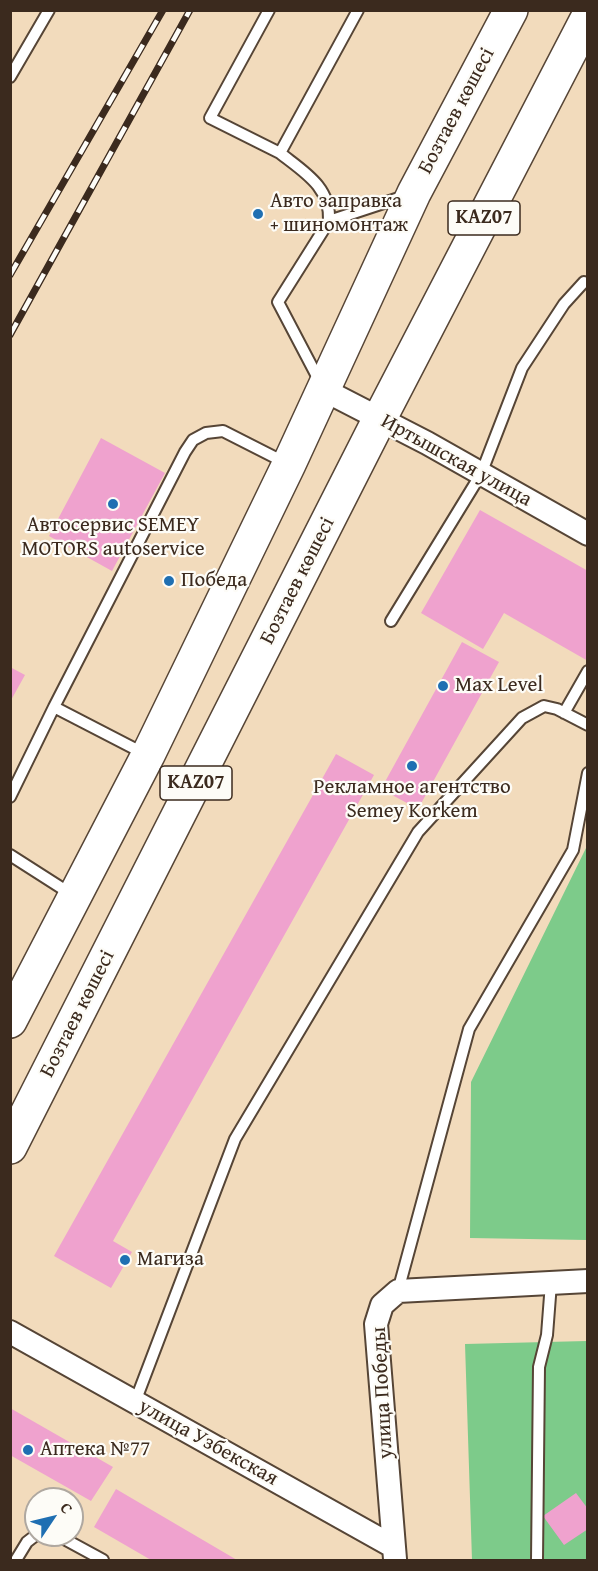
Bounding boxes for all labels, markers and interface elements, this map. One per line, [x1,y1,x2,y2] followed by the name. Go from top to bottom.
[413,44,501,178] street label: Бозтаев көшесі
[270,189,408,239] place label: Авто заправка + шиномонтаж
[448,201,520,235] road number: KAZ07
[251,207,265,221] marker: Авто заправка + шиномонтаж
[376,409,536,513] street label: Иртышская улица
[106,497,120,511] marker: Автосервис SEMEY MOTORS autoservice
[21,513,205,563] place label: Автосервис SEMEY MOTORS autoservice
[255,513,341,649] street label: Бозтаев көшесі
[181,568,247,594] place label: Победа
[162,574,176,588] marker: Победа
[455,673,543,699] place label: Max Level
[436,679,450,693] marker: Max Level
[405,759,419,773] marker: Рекламное агентство Semey Korkem
[160,766,232,800] road number: KAZ07
[313,775,511,825] place label: Рекламное агентство Semey Korkem
[35,946,121,1082] street label: Бозтаев көшесі
[137,1247,204,1273] place label: Магиза
[118,1253,132,1267] marker: Магиза
[367,1326,399,1460] street label: улица Победы
[134,1394,282,1492] street label: улица Узбекская
[40,1437,150,1463] place label: Аптека №77
[21,1443,35,1457] marker: Аптека №77
[24,1487,84,1547] north arrow
[55,1497,80,1518] text: С

